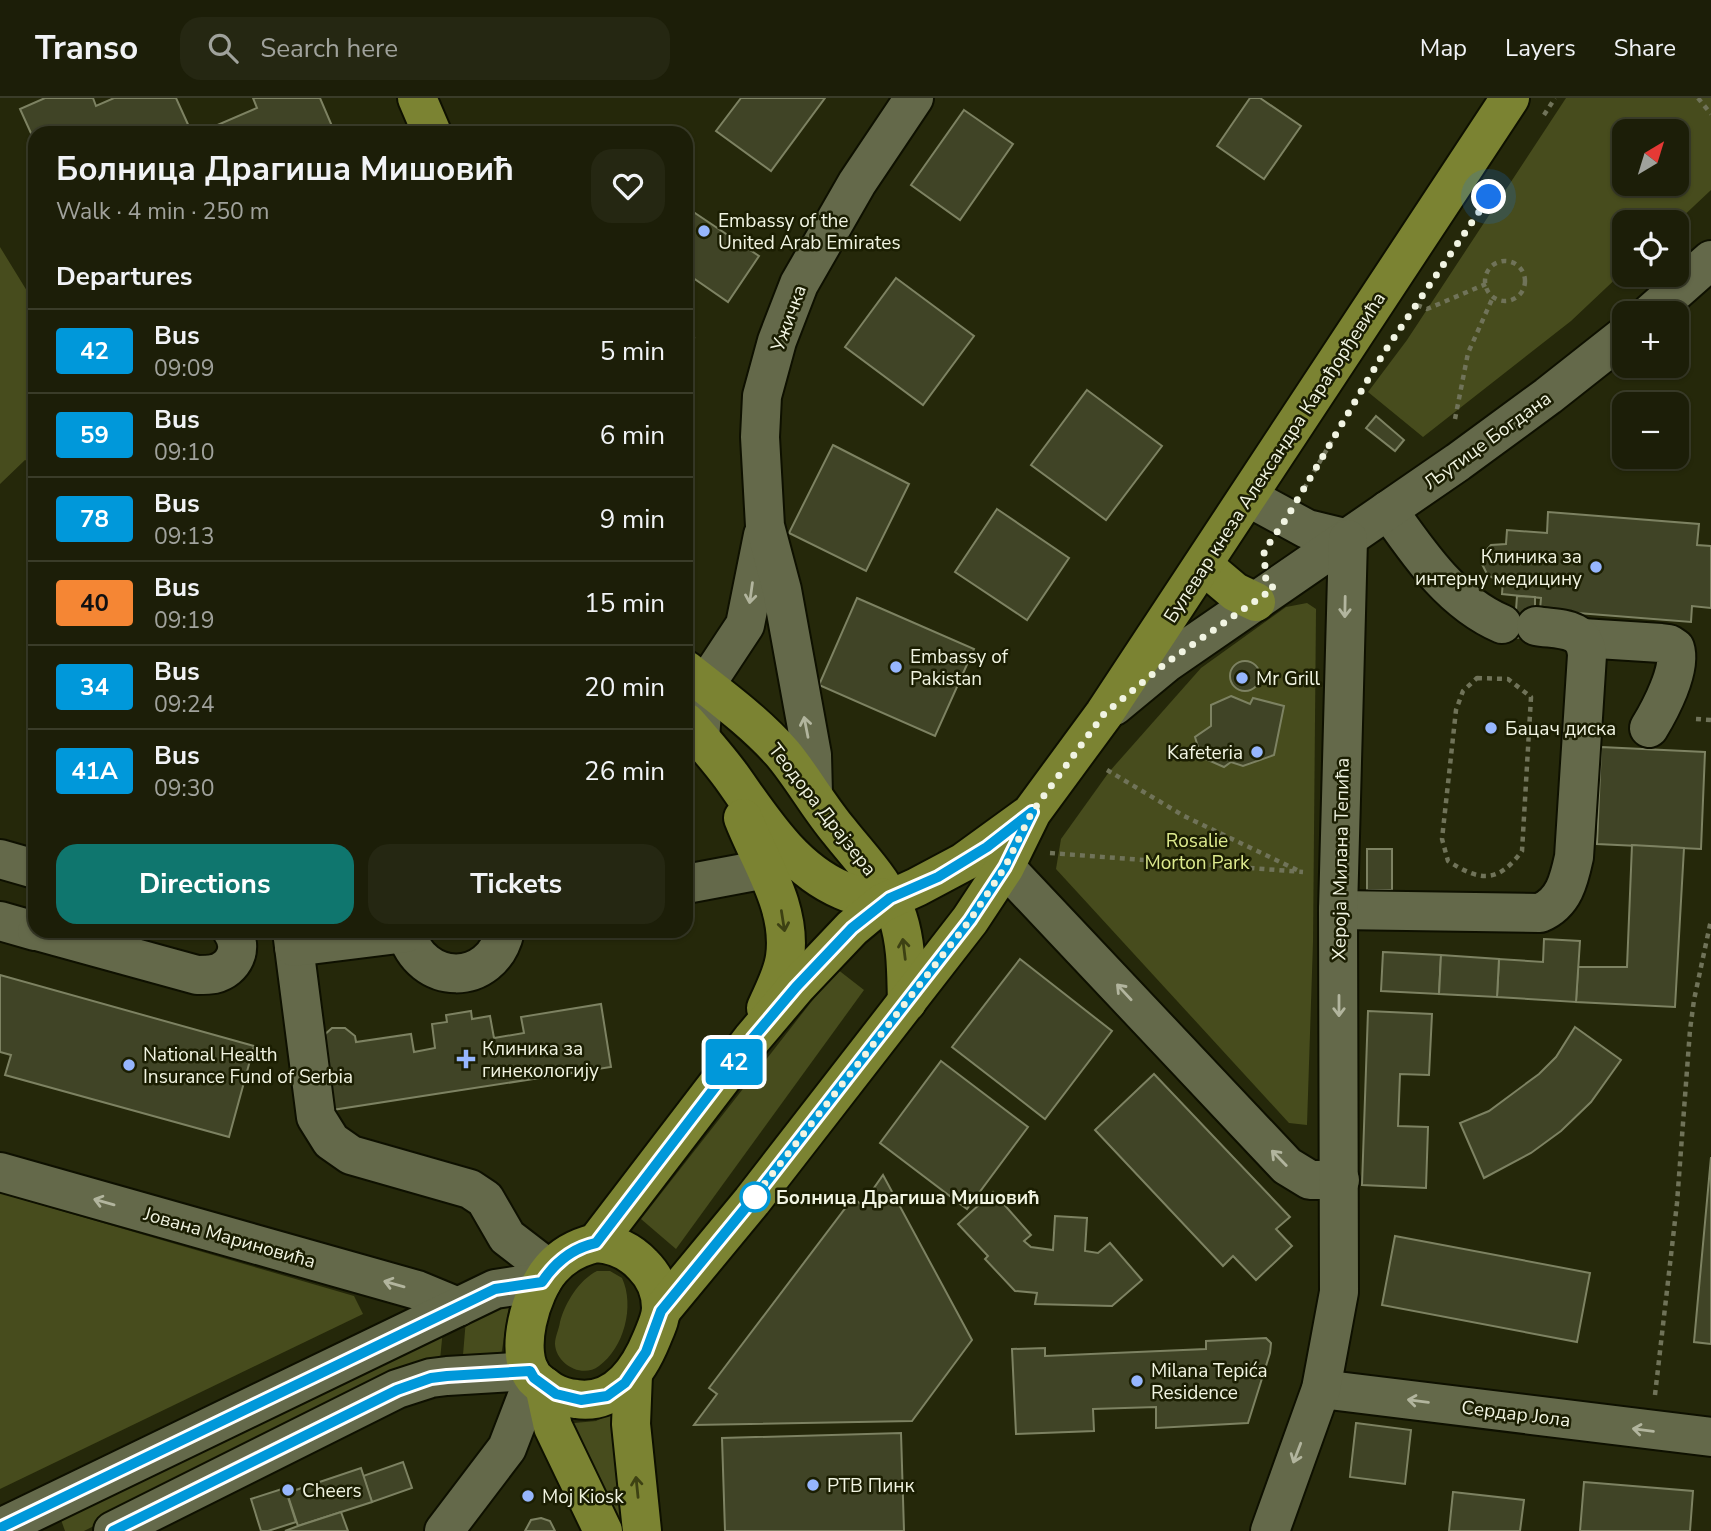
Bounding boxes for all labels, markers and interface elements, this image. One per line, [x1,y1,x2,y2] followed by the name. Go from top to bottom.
[180,17,670,80] search box
[35,26,138,71] text: Transo
[204,29,242,67] icon: search
[260,31,398,66] text: Search here
[1420,32,1467,64] text: Map
[1505,32,1576,64] text: Layers
[1614,32,1676,64] text: Share
[1612,119,1689,196] north arrow
[1612,119,1689,469] map controls
[56,147,514,192] text: Болница Драгиша Мишовић
[591,149,665,223] button: heart
[1471,179,1506,214] your location
[56,196,269,227] text: Walk · 4 min · 250 m
[718,208,901,256] place label: Embassy of the United Arab Emirates
[1612,210,1689,287] button: locate
[696,223,712,239] marker: Embassy of the United Arab Emirates
[56,259,192,294] text: Departures
[765,281,813,356] street label: Ужичка
[1158,287,1392,628] street label: Булевар кнеза Александра Карађорђевића
[1612,301,1689,378] button: +
[154,318,200,353] text: Bus
[600,334,665,369] text: 5 min
[80,335,109,367] text: 42
[154,353,214,384] text: 09:09
[1418,386,1557,496] street label: Љутице Богдана
[1612,392,1689,469] button: −
[154,402,200,437] text: Bus
[600,418,665,453] text: 6 min
[80,419,109,451] text: 59
[154,437,214,468] text: 09:10
[154,486,200,521] text: Bus
[600,502,665,537] text: 9 min
[80,503,109,535] text: 78
[154,521,214,552] text: 09:13
[1415,544,1582,592] place label: Клиника за интерну медицину
[1588,559,1604,575] marker: Клиника за интерну медицину
[154,570,200,605] text: Bus
[745,581,758,603] one-way arrow
[584,586,665,621] text: 15 min
[80,587,109,619] text: 40
[1338,595,1352,618] one-way arrow
[154,605,214,636] text: 09:19
[910,644,1009,692] place label: Embassy of Pakistan
[154,654,200,689] text: Bus
[888,659,904,675] marker: Embassy of Pakistan
[1256,666,1321,692] place label: Mr Grill
[584,670,665,705] text: 20 min
[1234,670,1250,686] marker: Mr Grill
[80,671,109,703] text: 34
[154,689,214,720] text: 09:24
[799,716,812,739] one-way arrow
[1505,716,1616,742] place label: Бацач диска
[1483,720,1499,736] marker: Бацач диска
[154,738,200,773] text: Bus
[762,738,882,881] street label: Теодора Драјзера
[1167,740,1243,766] place label: Kafeteria
[1249,744,1265,760] marker: Kafeteria
[584,754,665,789] text: 26 min
[71,755,118,787] text: 41A
[1326,757,1356,961] street label: Хероја Милана Тепића
[154,773,214,804] text: 09:30
[1145,828,1250,876] park label: Rosalie Morton Park
[56,844,354,924] button: Directions
[368,844,665,924] button: Tickets
[777,909,790,932] one-way arrow
[898,938,911,961] one-way arrow
[1115,984,1132,1001] one-way arrow
[1332,994,1346,1017] one-way arrow
[482,1036,599,1084] place label: Клиника за гинекологију
[702,1039,766,1085] line badge: 42
[143,1042,353,1090] place label: National Health Insurance Fund of Serbia
[720,1046,748,1078] text: 42
[456,1049,476,1069] marker: Клиника за гинекологију
[121,1057,137,1073] marker: National Health Insurance Fund of Serbia
[1271,1150,1288,1167] one-way arrow
[740,1182,770,1212] marker: Болница Драгиша Мишовић
[776,1185,1040,1211] place label: Болница Драгиша Мишовић
[94,1194,116,1207] one-way arrow
[140,1201,319,1275] street label: Јована Мариновића
[383,1276,405,1289] one-way arrow
[1151,1358,1267,1406] place label: Milana Tepića Residence
[1129,1373,1145,1389] marker: Milana Tepića Residence
[1407,1394,1429,1407] one-way arrow
[1460,1394,1572,1434] street label: Сердар Јола
[1632,1423,1655,1436] one-way arrow
[1290,1441,1303,1463] one-way arrow
[827,1473,914,1499] place label: РТВ Пинк
[631,1476,644,1499] one-way arrow
[805,1477,821,1493] marker: РТВ Пинк
[302,1478,362,1504] place label: Cheers
[280,1482,296,1498] marker: Cheers
[542,1484,624,1510] place label: Moj Kiosk
[520,1488,536,1504] marker: Moj Kiosk

